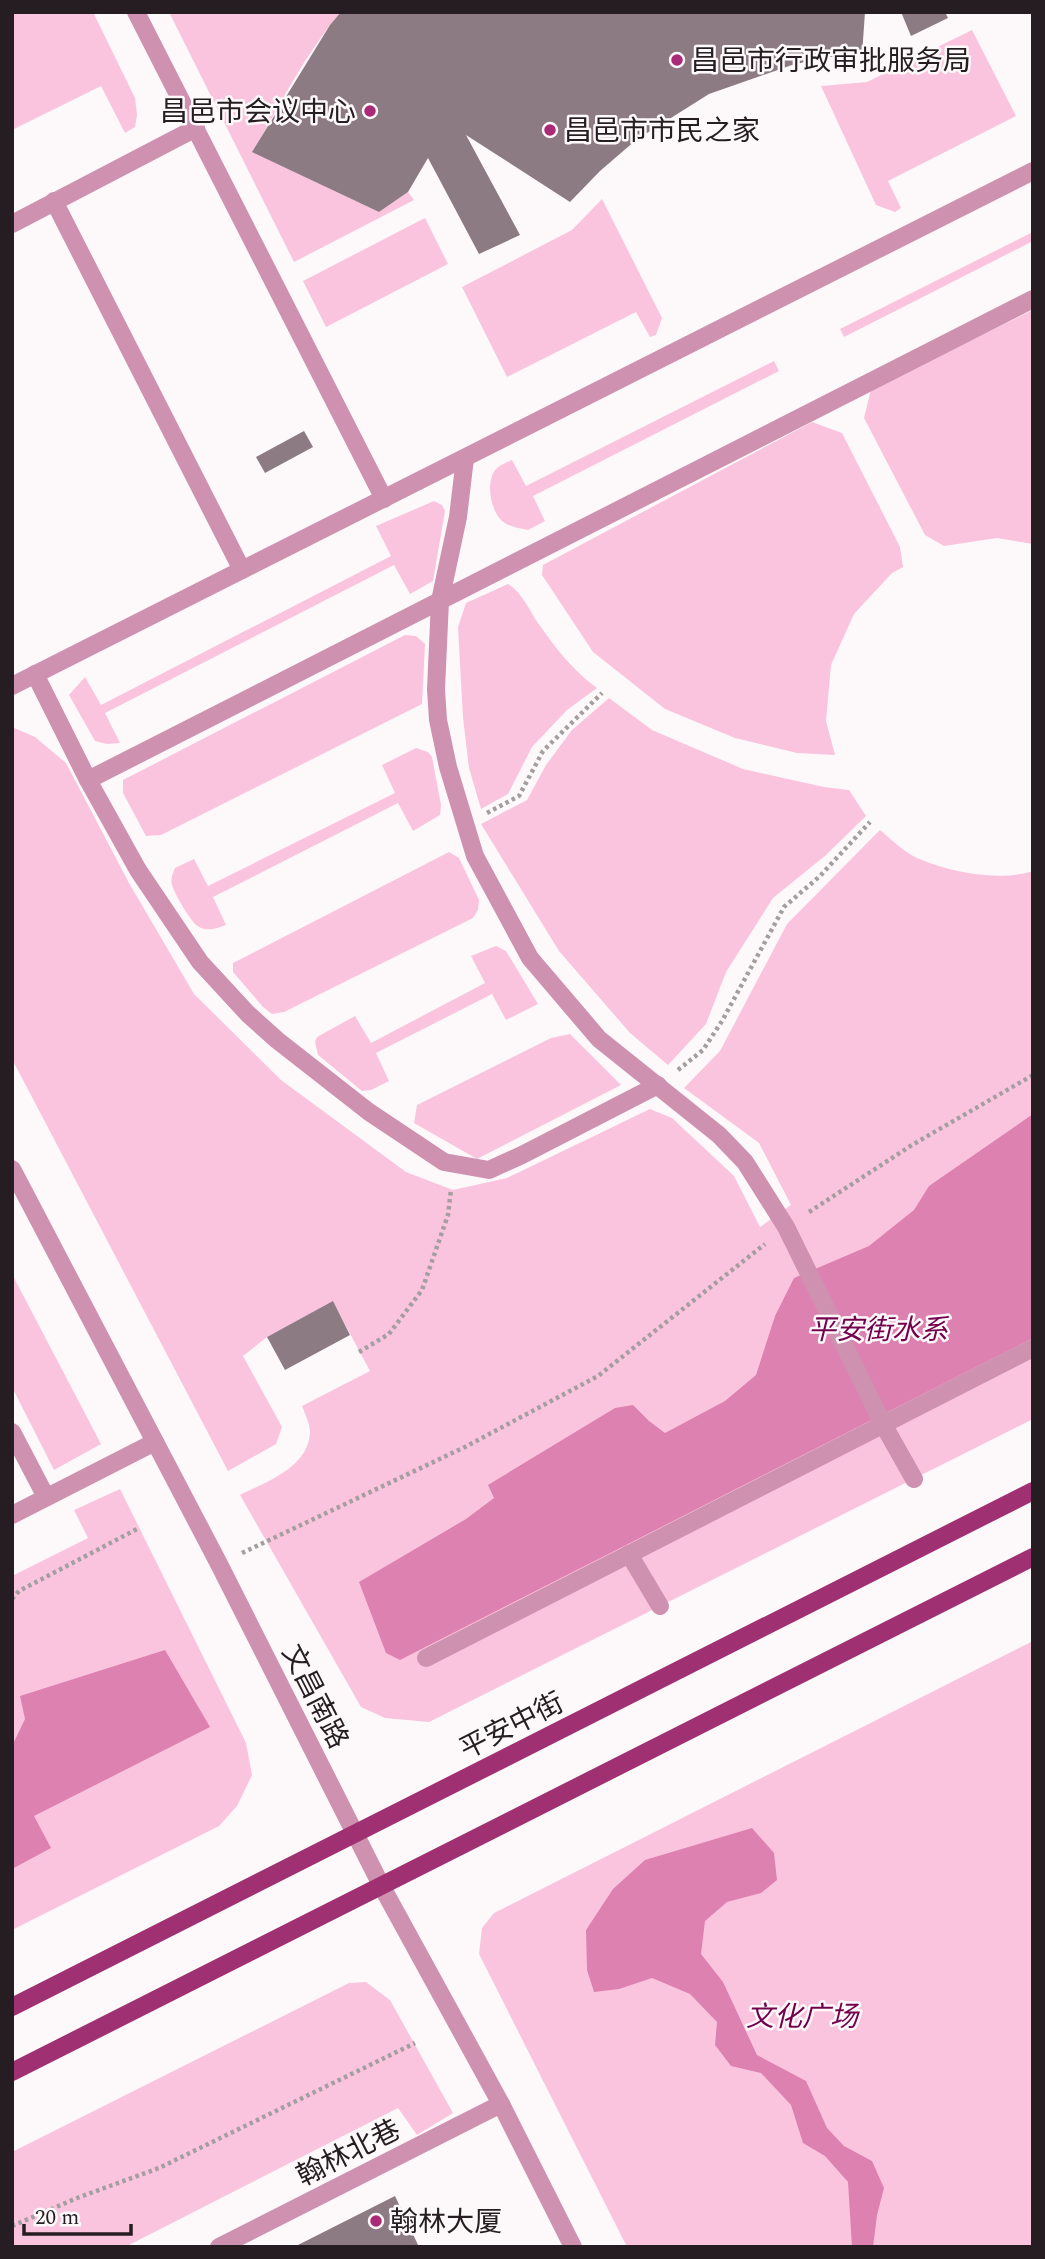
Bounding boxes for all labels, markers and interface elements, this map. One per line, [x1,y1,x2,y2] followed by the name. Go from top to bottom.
[691,40,971,83] place label: 昌邑市行政审批服务局
[669,52,685,68] marker: 昌邑市行政审批服务局
[160,91,356,134] place label: 昌邑市会议中心
[362,103,378,119] marker: 昌邑市会议中心
[564,110,760,153] place label: 昌邑市市民之家
[542,122,558,138] marker: 昌邑市市民之家
[808,1309,950,1352] park label: 平安街水系
[270,1637,359,1756] street label: 文昌南路
[452,1682,571,1771] street label: 平安中街
[746,1996,860,2039] park label: 文化广场
[289,2109,408,2198] street label: 翰林北巷
[24,2192,131,2236] scale bar
[390,2201,502,2244] place label: 翰林大厦
[35,2202,79,2234] text: 20 m
[368,2213,384,2229] marker: 翰林大厦

